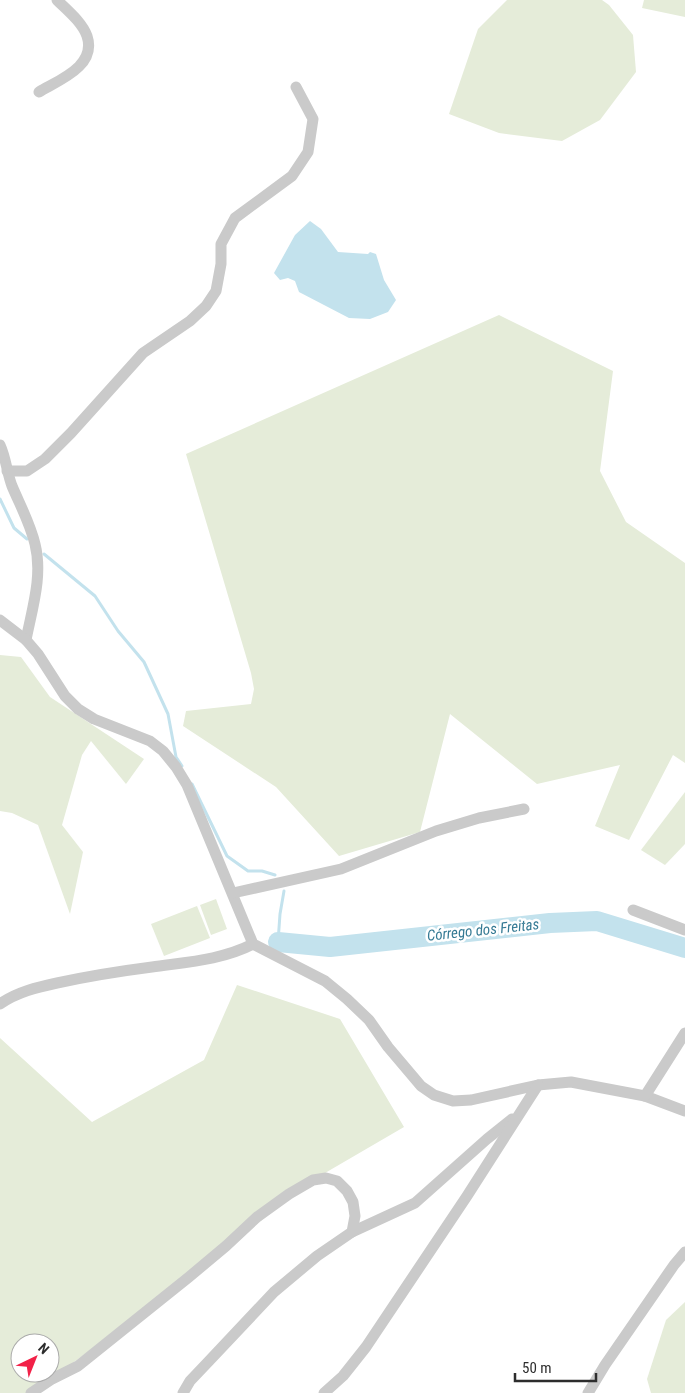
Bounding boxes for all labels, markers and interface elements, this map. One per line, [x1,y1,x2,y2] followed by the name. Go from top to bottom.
[426,915,540,945] water label: Córrego dos Freitas
[10,1333,60,1383] north arrow
[35,1340,52,1357] text: N
[515,1350,596,1382] scale bar
[522,1359,552,1377] text: 50 m

